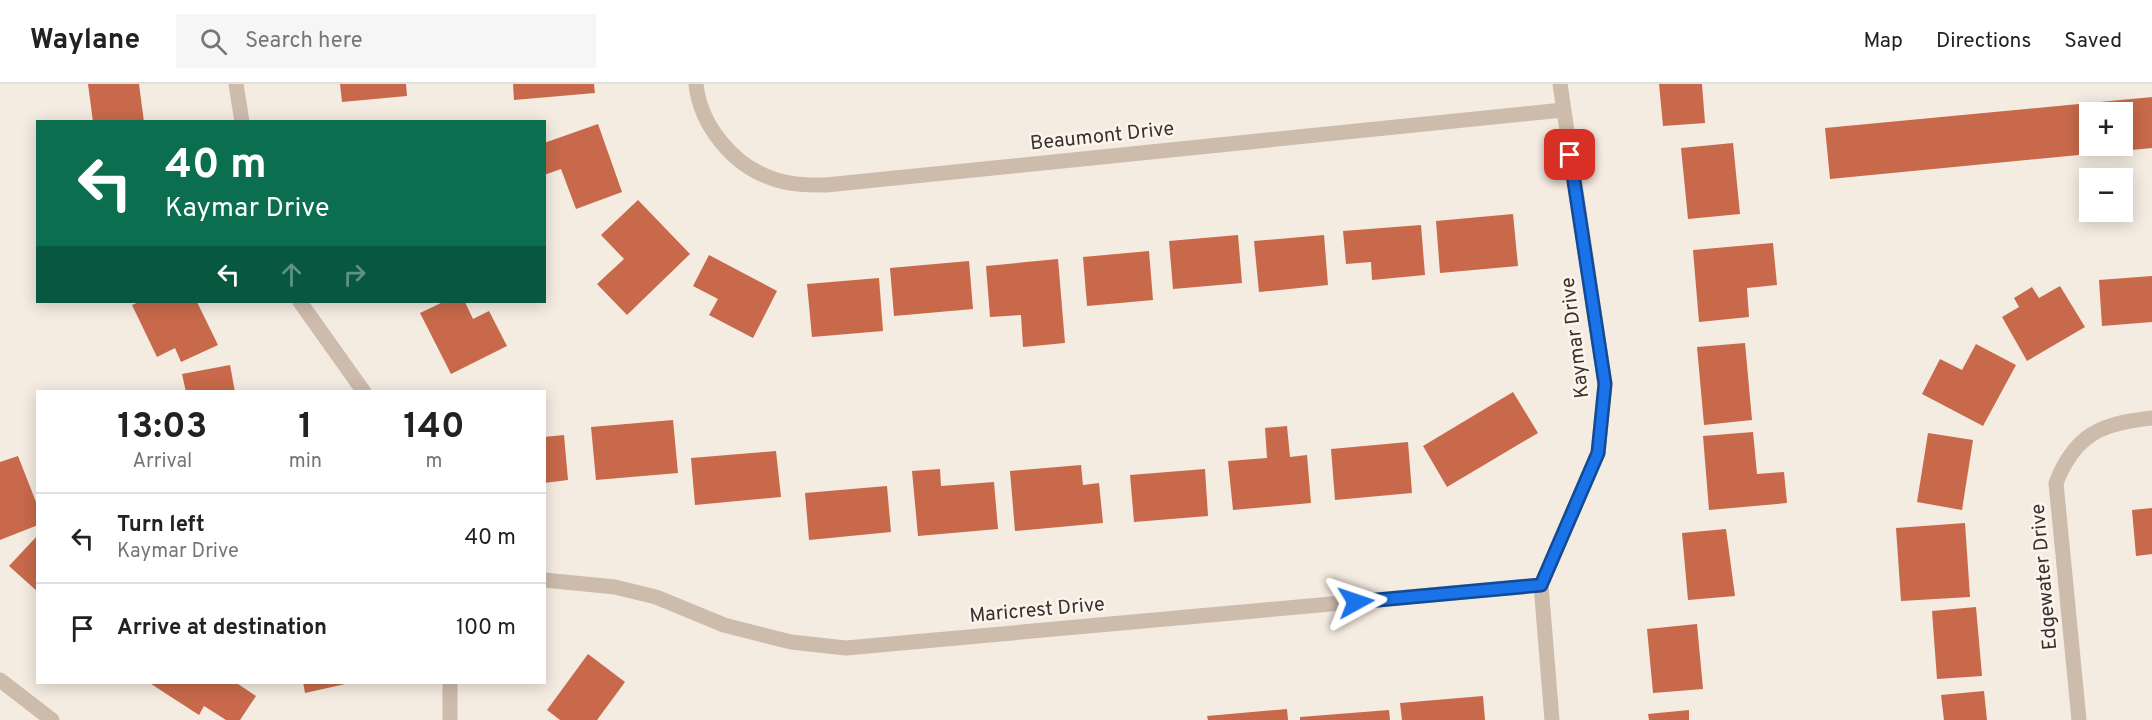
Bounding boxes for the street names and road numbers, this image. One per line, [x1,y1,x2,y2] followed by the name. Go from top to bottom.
[1029,116,1176,157] street label: Beaumont Drive
[1556,276,1596,400] street label: Kaymar Drive
[2026,503,2064,651] street label: Edgewater Drive
[968,592,1106,630] street label: Maricrest Drive

